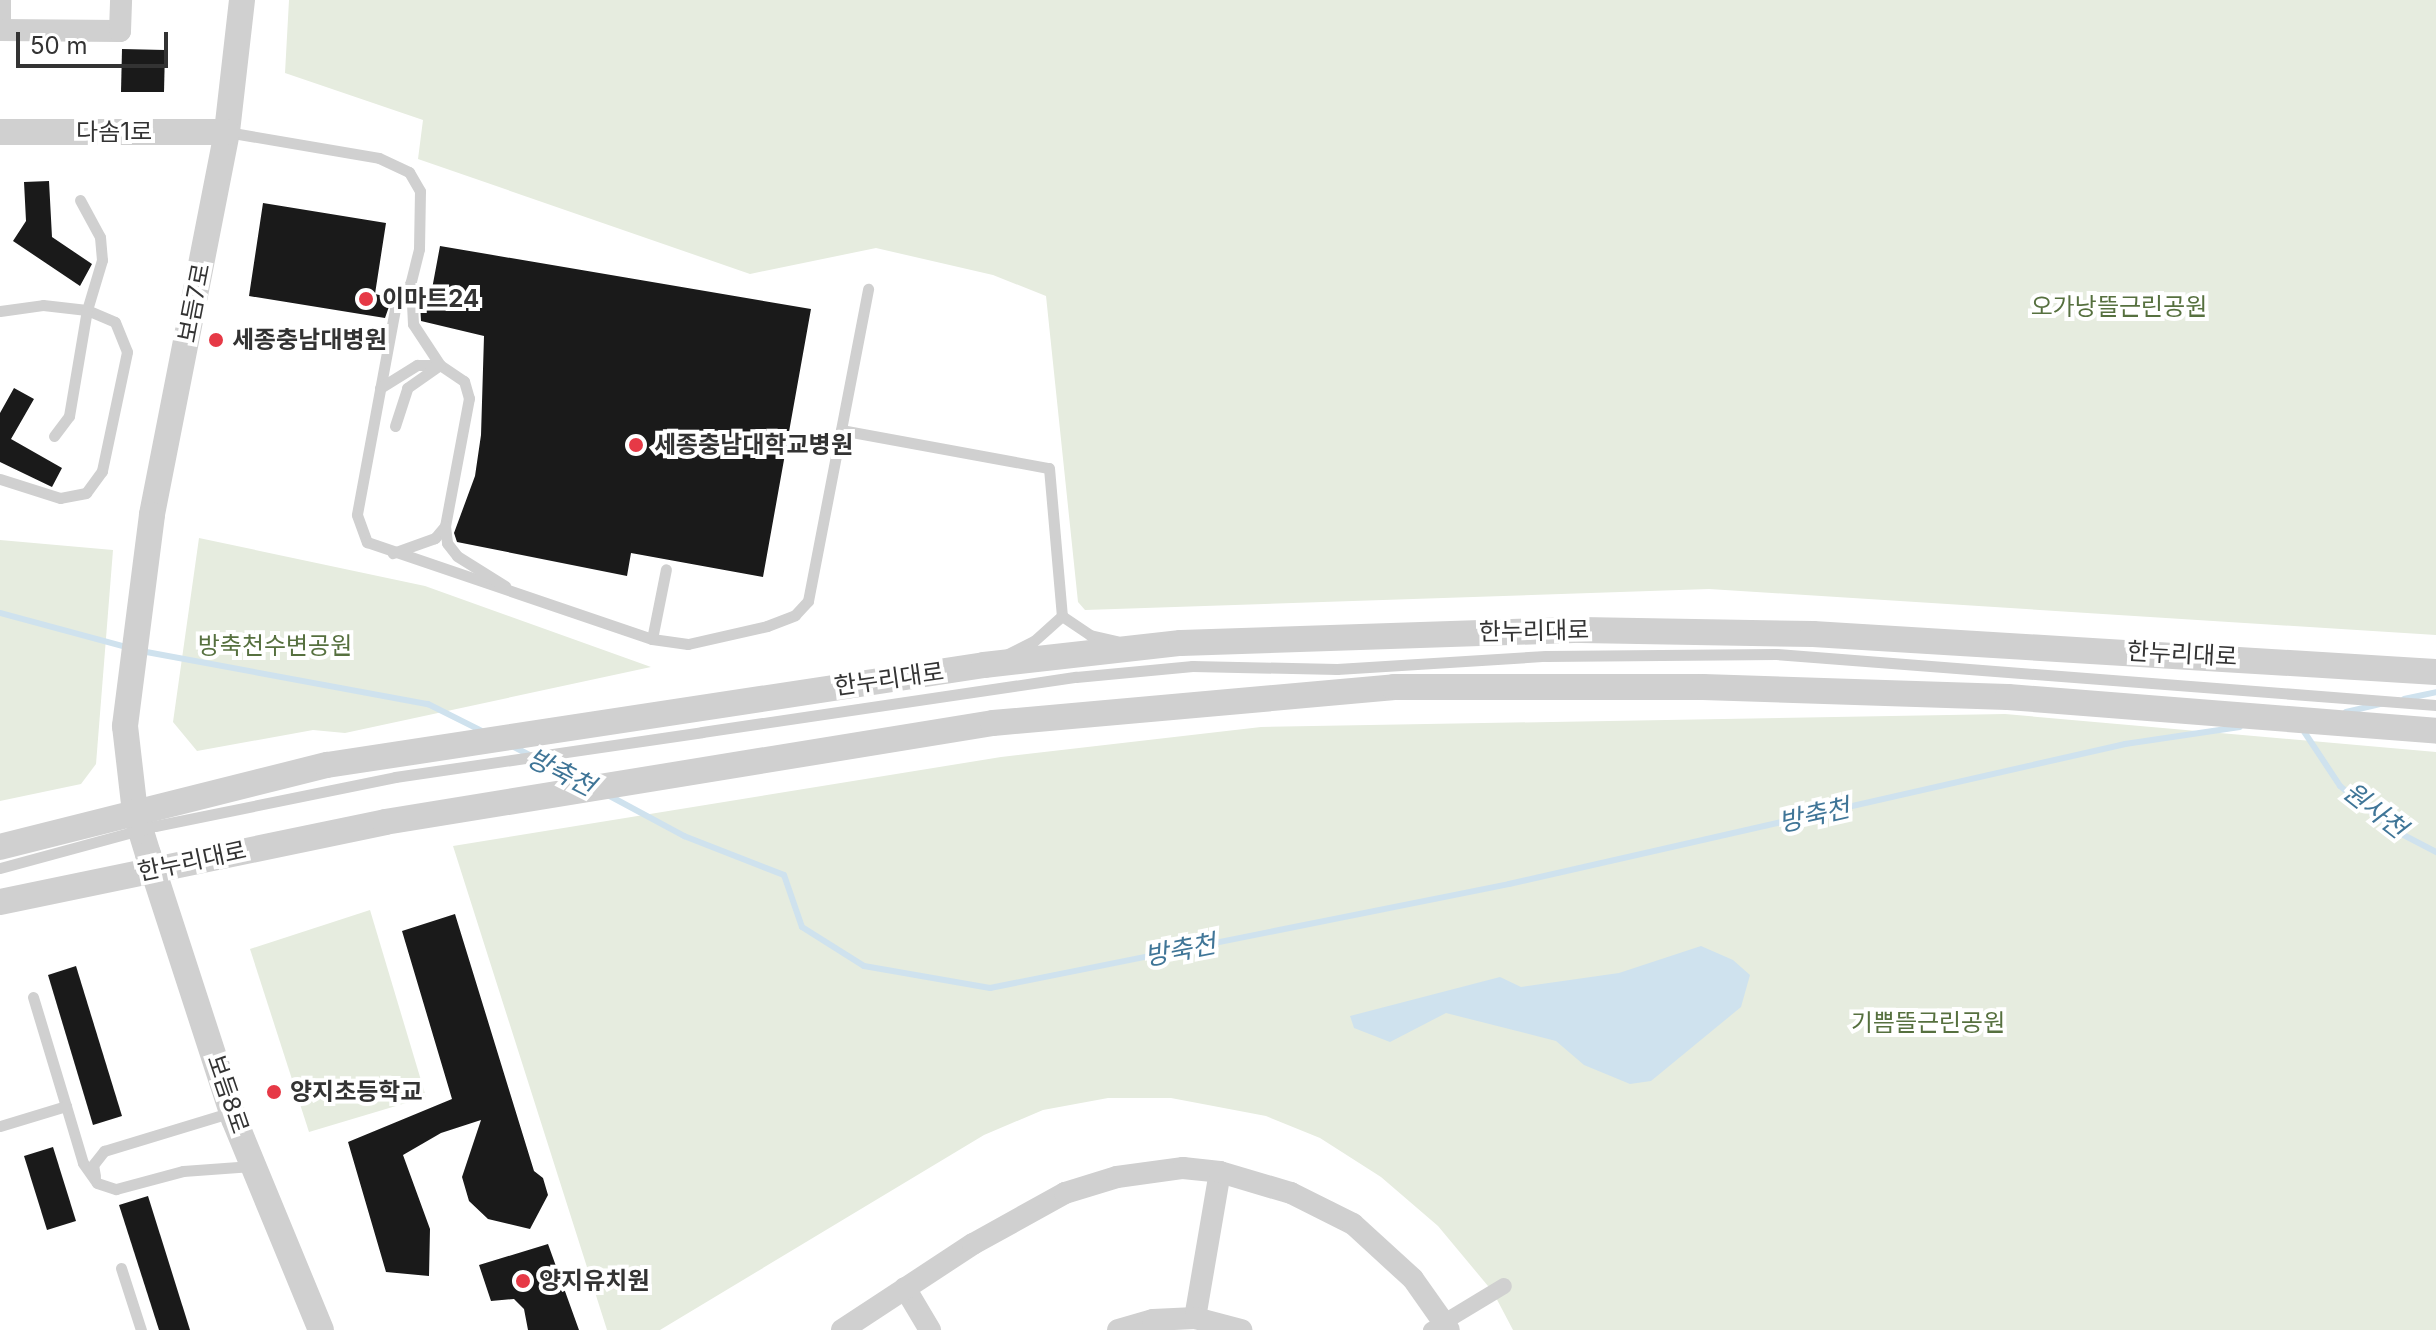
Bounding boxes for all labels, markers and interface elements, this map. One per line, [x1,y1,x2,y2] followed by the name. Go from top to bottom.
[20,16,172,66] scale bar
[30,31,88,60] text: 50 m
[76,118,152,146] street label: 다솜1로
[172,261,216,345] street label: 보듬7로
[382,285,479,313] place label: 이마트24
[357,290,375,308] marker: 이마트24
[2031,293,2207,321] park label: 오가낭뜰근린공원
[232,326,387,354] place label: 세종충남대병원
[207,331,225,349] marker: 세종충남대병원
[654,431,853,459] place label: 세종충남대학교병원
[625,434,647,456] marker: 세종충남대학교병원
[1479,616,1589,646] street label: 한누리대로
[198,632,352,660] park label: 방축천수변공원
[2126,637,2238,671] street label: 한누리대로
[832,657,946,701] street label: 한누리대로
[522,742,600,802] water label: 방축천
[2337,776,2413,844] water label: 원사천
[1776,792,1852,838] water label: 방축천
[135,835,249,887] street label: 한누리대로
[1142,928,1218,972] water label: 방축천
[1851,1009,2005,1037] park label: 기쁨뜰근린공원
[201,1051,255,1137] street label: 보듬8로
[290,1078,422,1106] place label: 양지초등학교
[265,1083,283,1101] marker: 양지초등학교
[539,1267,649,1295] place label: 양지유치원
[514,1272,532,1290] marker: 양지유치원

